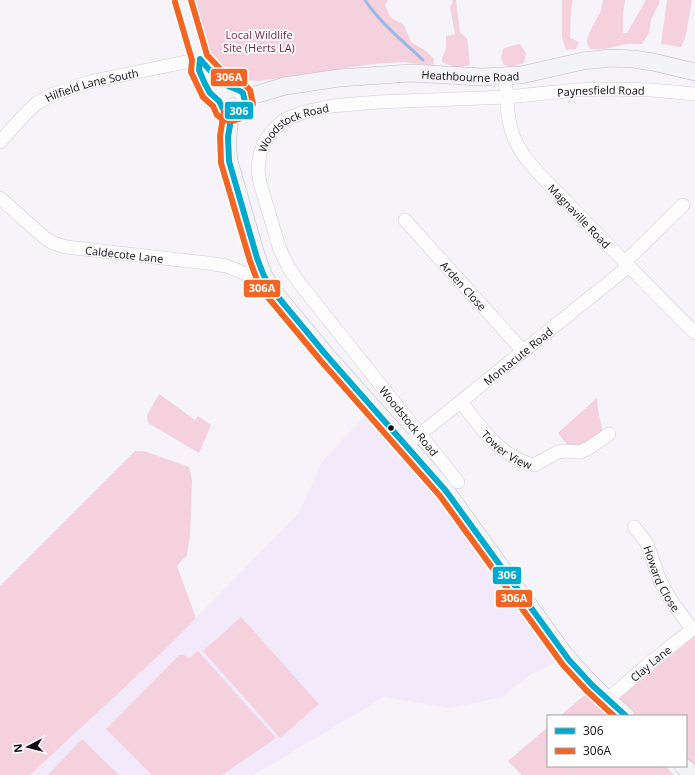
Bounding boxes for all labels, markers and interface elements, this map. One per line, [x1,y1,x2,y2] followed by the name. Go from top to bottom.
[223,27,295,55] park label: Local Wildlife Site (Herts LA)
[42,64,140,105] street label: Hilfield Lane South
[421,66,520,85] street label: Heathbourne Road
[210,68,248,87] line badge: 306A
[216,69,243,84] text: 306A
[556,81,645,99] street label: Paynesfield Road
[254,99,330,154] street label: Woodstock Road
[224,101,254,120] line badge: 306
[230,103,248,118] text: 306
[545,180,614,251] street label: Magnaville Road
[85,242,164,265] street label: Caldecote Lane
[438,257,490,313] street label: Arden Close
[243,279,281,298] line badge: 306A
[249,280,276,295] text: 306A
[480,323,555,388] street label: Montacute Road
[376,383,442,459] street label: Woodstock Road
[386,423,396,433] unlabelled marker
[479,427,535,472] street label: Tower View
[641,543,684,614] street label: Howard Close
[492,566,522,585] line badge: 306
[498,567,516,582] text: 306
[495,589,533,608] line badge: 306A
[501,590,528,605] text: 306A
[627,641,674,684] street label: Clay Lane
[547,715,687,767] legend
[583,722,604,739] text: 306
[8,727,48,767] north arrow
[583,742,612,759] text: 306A
[10,743,26,754] text: N

